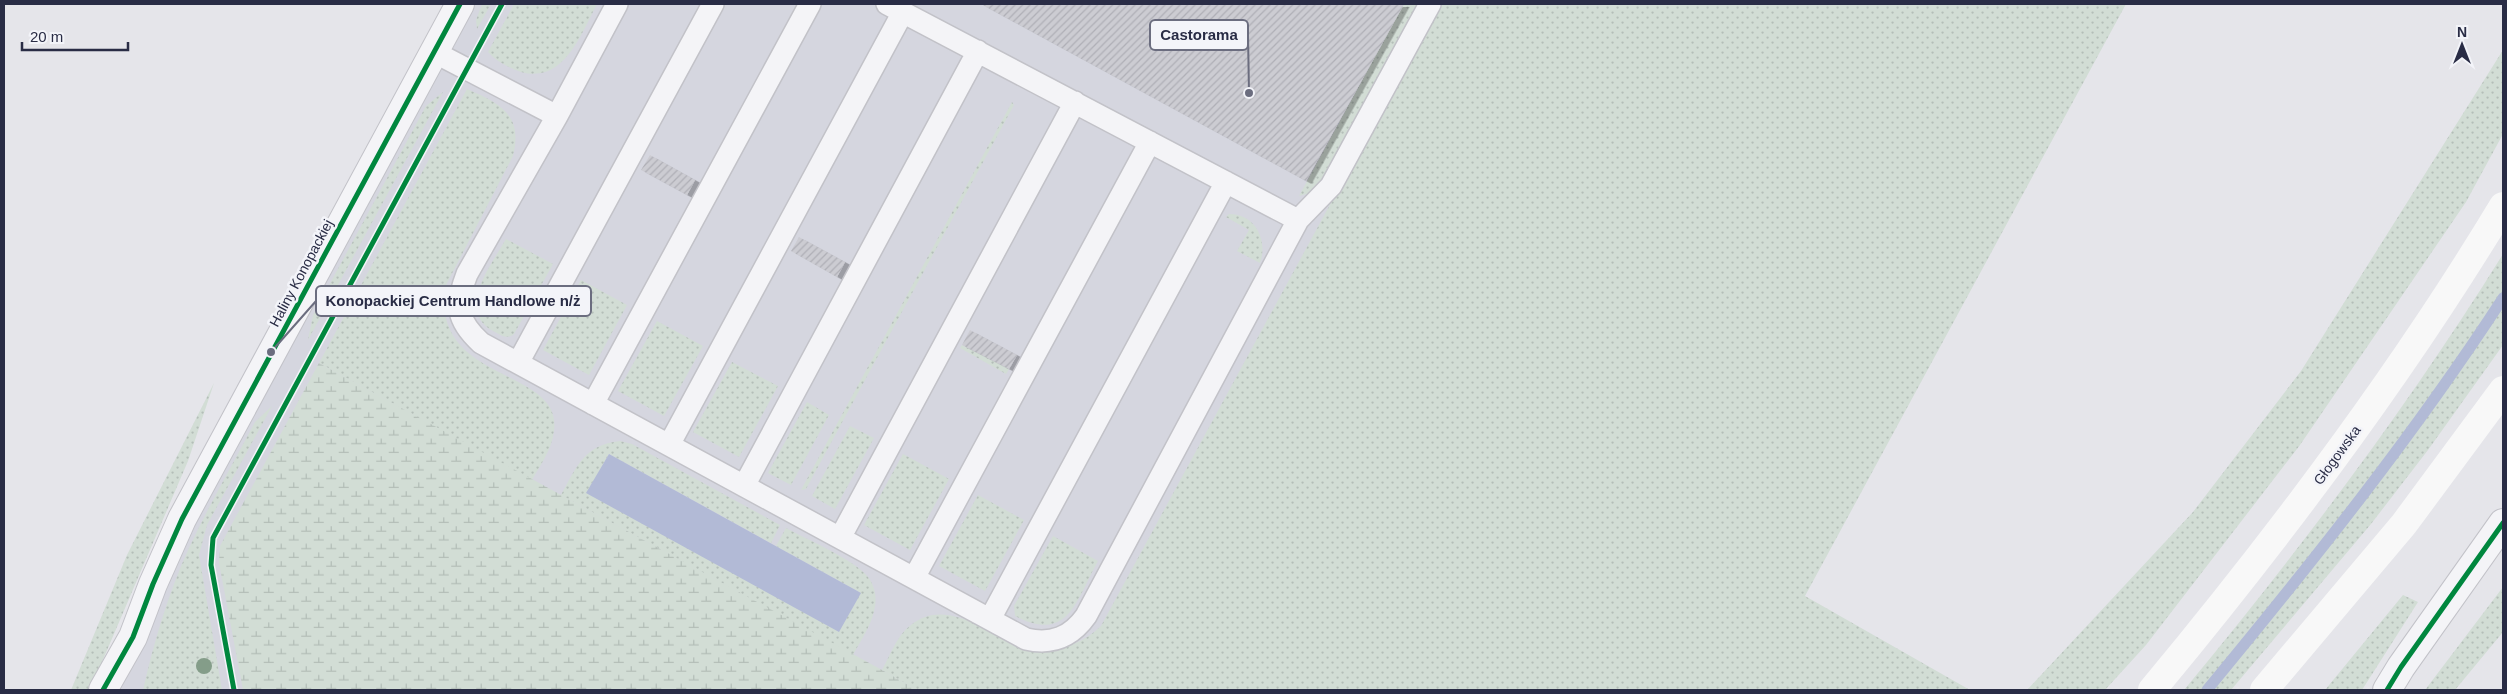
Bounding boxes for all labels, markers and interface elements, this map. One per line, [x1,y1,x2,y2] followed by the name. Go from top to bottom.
[22,20,129,52] scale bar
[1150,20,1248,50] callout: Castorama
[2437,20,2487,70] north arrow
[2457,24,2467,40] text: N
[1160,26,1238,43] text: Castorama
[30,28,63,45] text: 20 m
[266,217,336,329] street label: Haliny Konopackiej
[316,286,591,316] callout: Konopackiej Centrum Handlowe n/ż
[325,292,581,309] text: Konopackiej Centrum Handlowe n/ż
[2310,422,2364,488] street label: Głogowska

